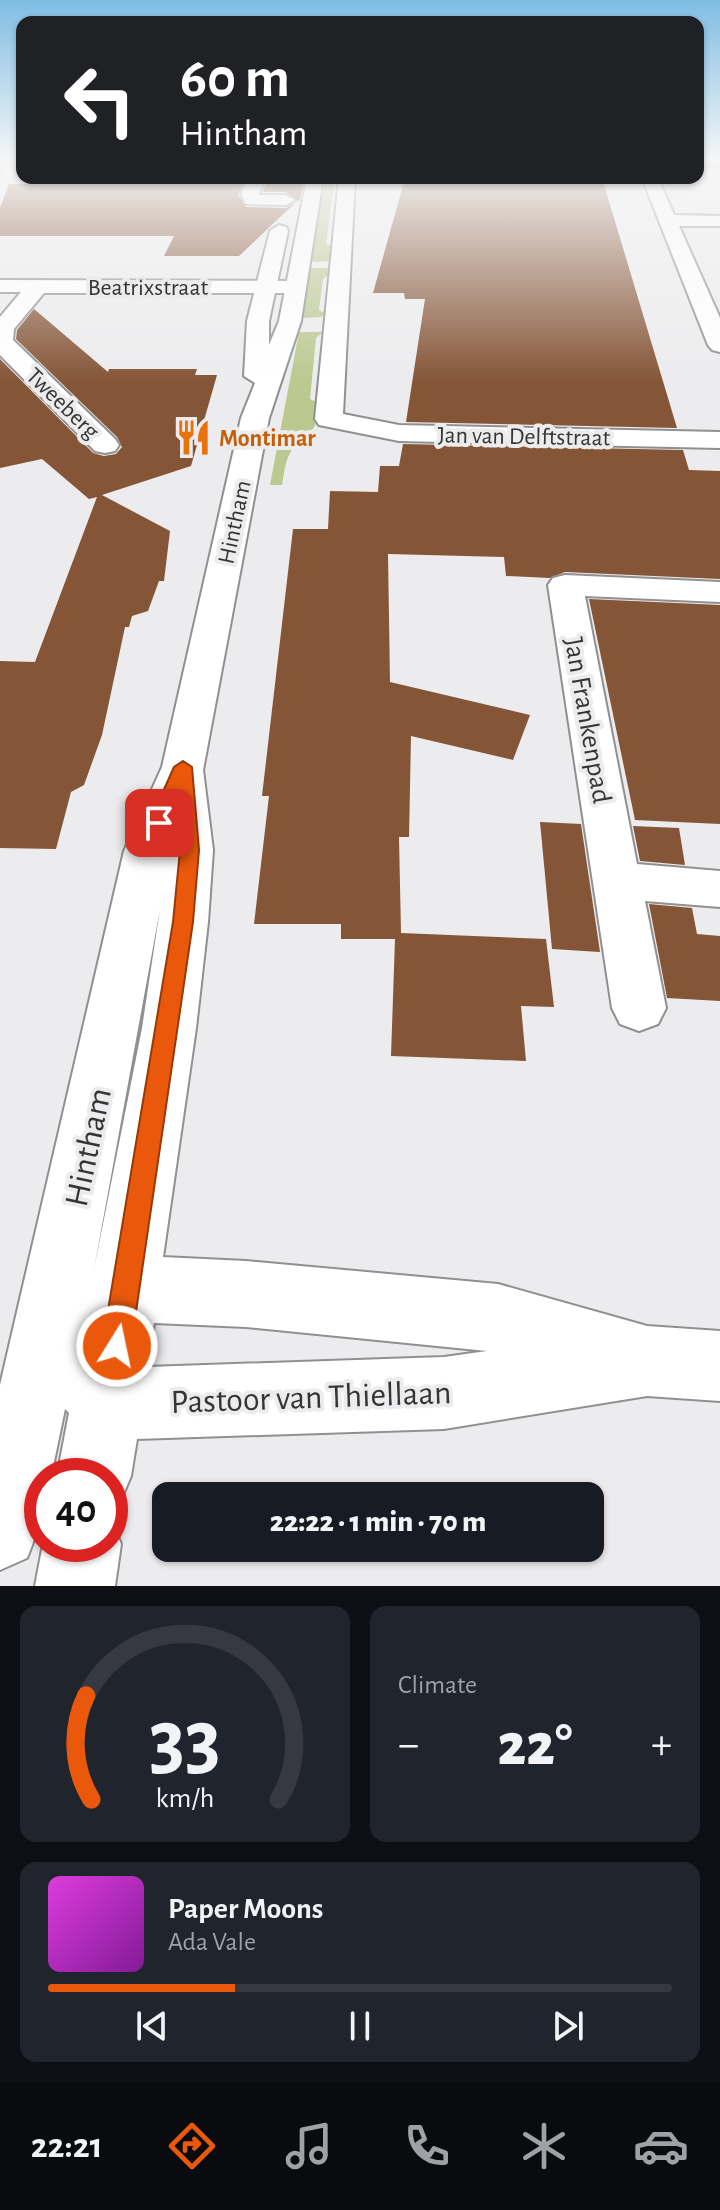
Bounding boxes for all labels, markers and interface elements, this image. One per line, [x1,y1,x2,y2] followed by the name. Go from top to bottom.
[48,48,152,152] icon: left
[180,51,290,107] text: 60 m
[180,116,307,152] text: Hintham
[88,276,209,300] street label: Beatrixstraat
[21,363,104,444] street label: Tweeberg
[174,419,212,457] restaurant icon: Montimar
[437,423,611,451] street label: Jan van Delftstraat
[219,427,316,451] place label: Montimar
[214,478,256,566] street label: Hintham
[559,635,615,806] street label: Jan Frankenpad
[125,789,193,857] pin
[137,801,181,845] icon: arrive
[60,1085,118,1210] street label: Hintham
[75,1304,159,1388] position arrow
[170,1376,452,1420] street label: Pastoor van Thiellaan
[24,1458,128,1562] speed limit sign: 40
[270,1507,486,1537] text: 22:22 · 1 min · 70 m
[398,1672,477,1698] text: Climate
[149,1699,221,1783] text: 33
[498,1716,573,1776] text: 22°
[398,1723,419,1767] text: −
[651,1723,672,1767] text: +
[156,1784,214,1813] text: km/h
[168,1894,323,1924] text: Paper Moons
[168,1929,256,1955] text: Ada Vale
[130,2004,174,2048] icon: previous
[338,2004,382,2048] icon: pause
[546,2004,590,2048] icon: next
[164,2118,220,2174] icon: directions
[281,2118,337,2174] icon: music
[399,2118,455,2174] icon: phone
[516,2118,572,2174] icon: climate
[633,2118,689,2174] icon: car
[31,2128,103,2164] text: 22:21

